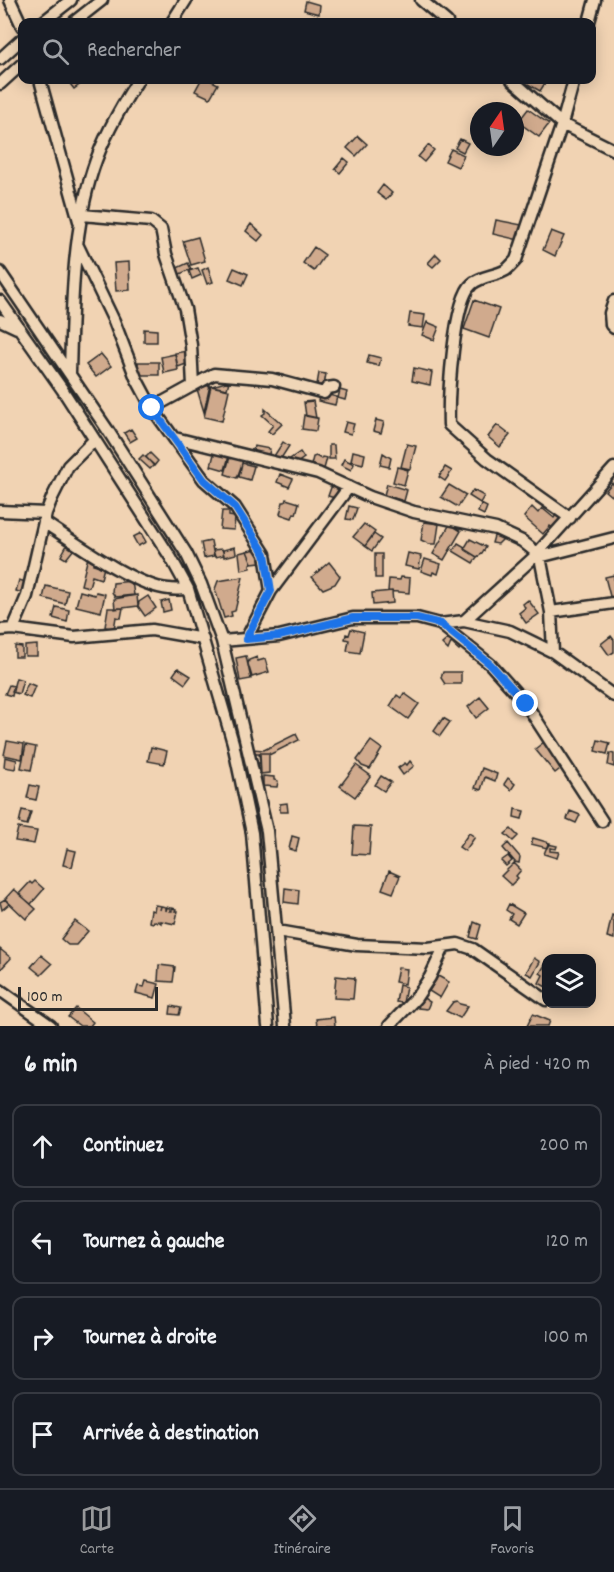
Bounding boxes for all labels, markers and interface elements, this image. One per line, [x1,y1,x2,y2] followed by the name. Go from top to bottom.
[18,18,596,84] search box
[39,35,72,68] icon: search
[87,36,181,67] text: Rechercher
[470,102,524,156] north arrow
[138,394,164,420] route start
[512,690,538,716] route end
[542,954,596,1008] map controls
[542,954,596,1008] button: layers
[18,984,158,1012] scale bar
[27,986,63,1009] text: 100 m
[24,1047,77,1084] text: 6 min
[484,1051,590,1079] text: À pied · 420 m
[26,1130,59,1163] icon: ahead
[83,1131,164,1162] text: Continuez
[539,1132,588,1160] text: 200 m
[26,1226,59,1259] icon: left
[83,1227,225,1258] text: Tournez à gauche
[546,1228,588,1256] text: 120 m
[26,1322,59,1355] icon: right
[83,1323,217,1354] text: Tournez à droite
[544,1324,588,1352] text: 100 m
[26,1418,59,1451] icon: arrive
[83,1419,259,1450] text: Arrivée à destination
[80,1502,114,1561] tab: Carte
[273,1502,331,1561] tab: Itinéraire
[490,1502,534,1561] tab: Favoris

